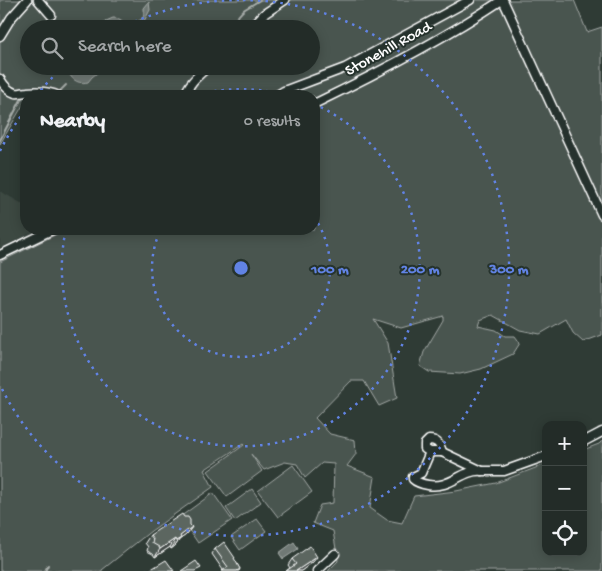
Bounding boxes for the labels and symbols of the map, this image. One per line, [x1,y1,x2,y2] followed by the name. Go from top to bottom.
[342,18,437,82] street label: Stonehill Road
[232,259,250,277] centre of rings
[310,261,349,279] text: 100 m
[401,261,440,279] text: 200 m
[488,261,529,279] text: 300 m

